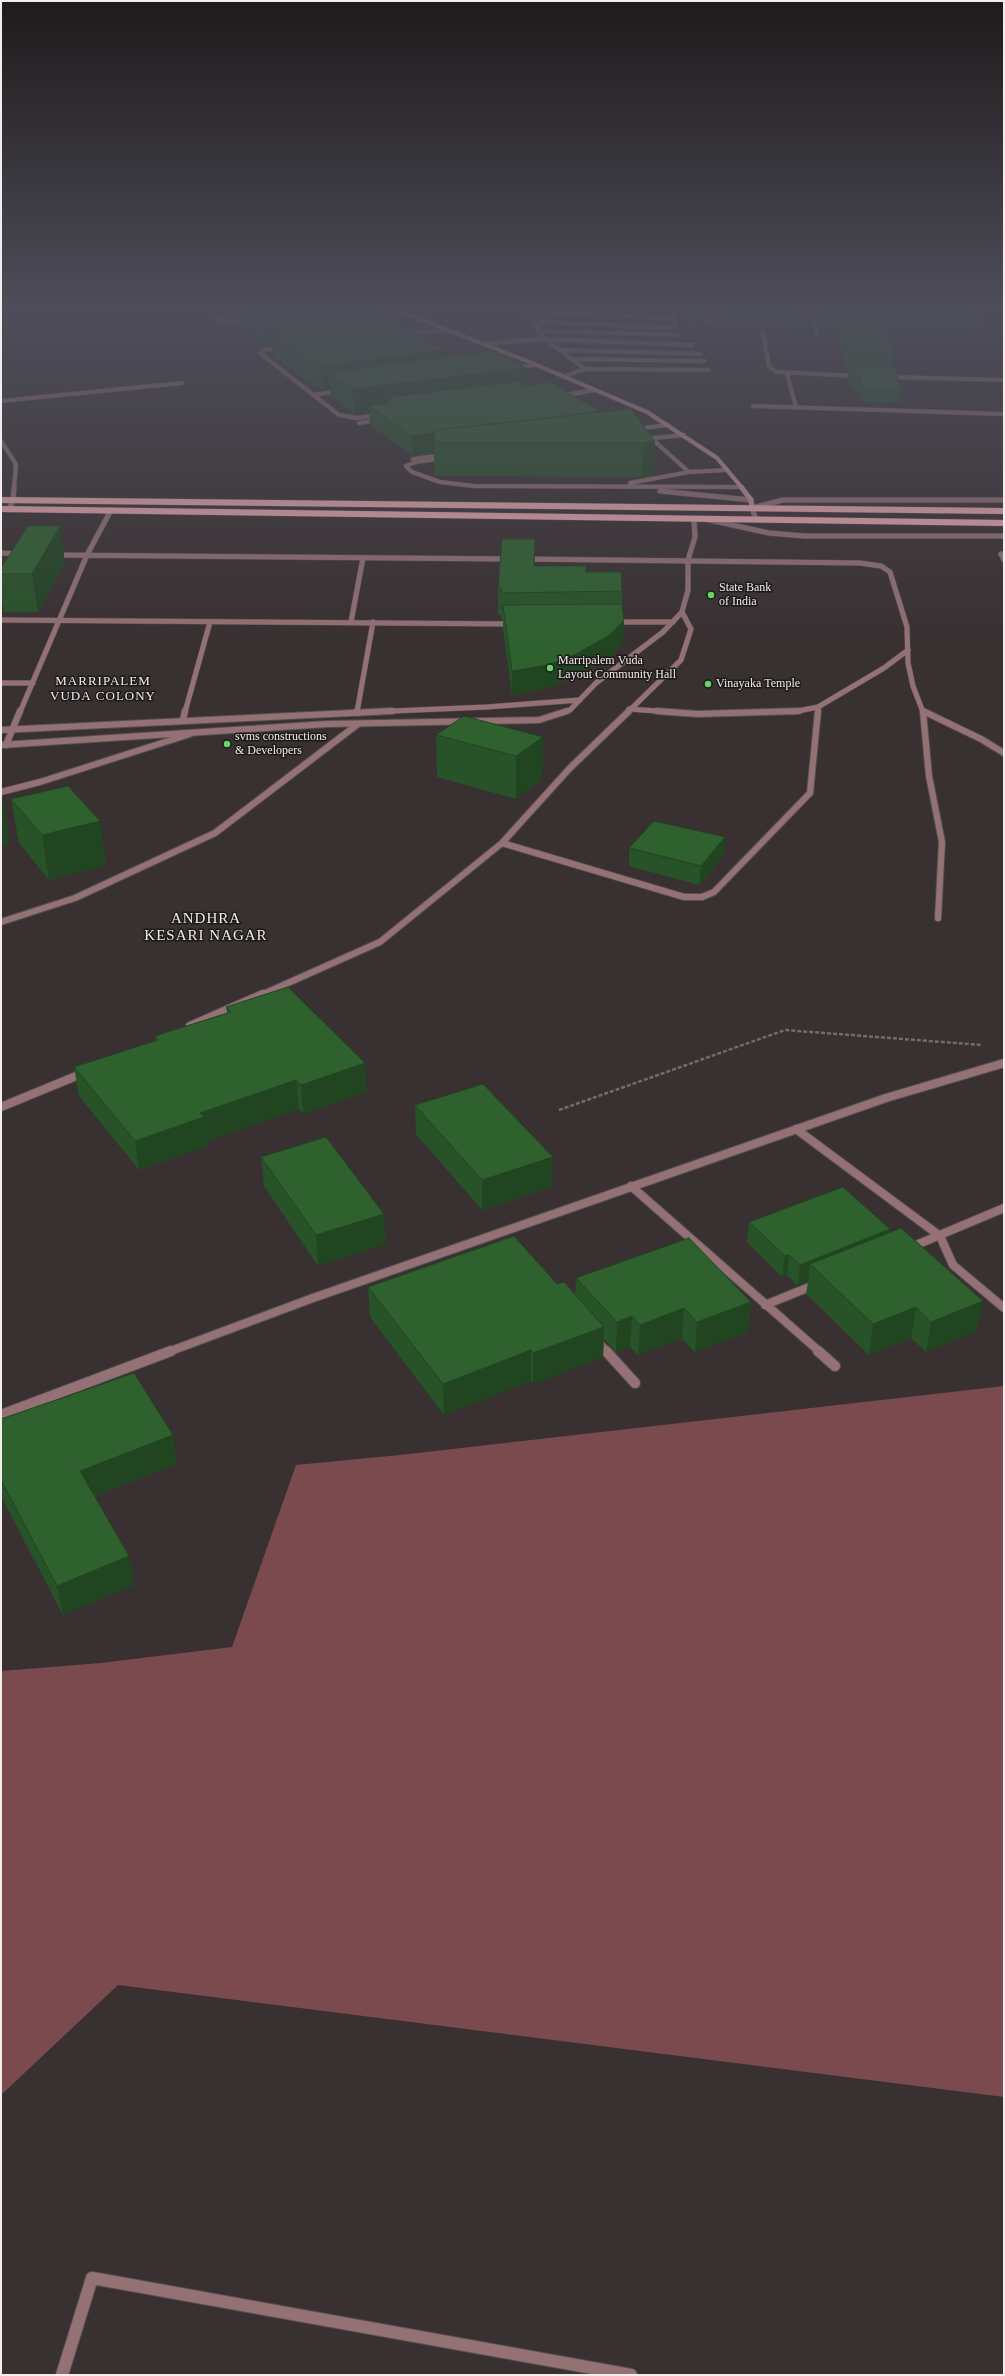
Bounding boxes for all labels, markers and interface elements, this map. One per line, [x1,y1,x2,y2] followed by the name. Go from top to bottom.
[719,581,771,609] place label: State Bank of India
[706,590,716,600] marker: State Bank of India
[558,654,676,682] place label: Marripalem Vuda Layout Community Hall
[545,663,555,673] marker: Marripalem Vuda Layout Community Hall
[50,674,156,705] district label: MARRIPALEM VUDA COLONY
[716,677,800,691] place label: Vinayaka Temple
[703,679,713,689] marker: Vinayaka Temple
[235,730,327,758] place label: svms constructions & Developers
[222,739,232,749] marker: svms constructions & Developers
[144,910,268,945] district label: ANDHRA KESARI NAGAR

